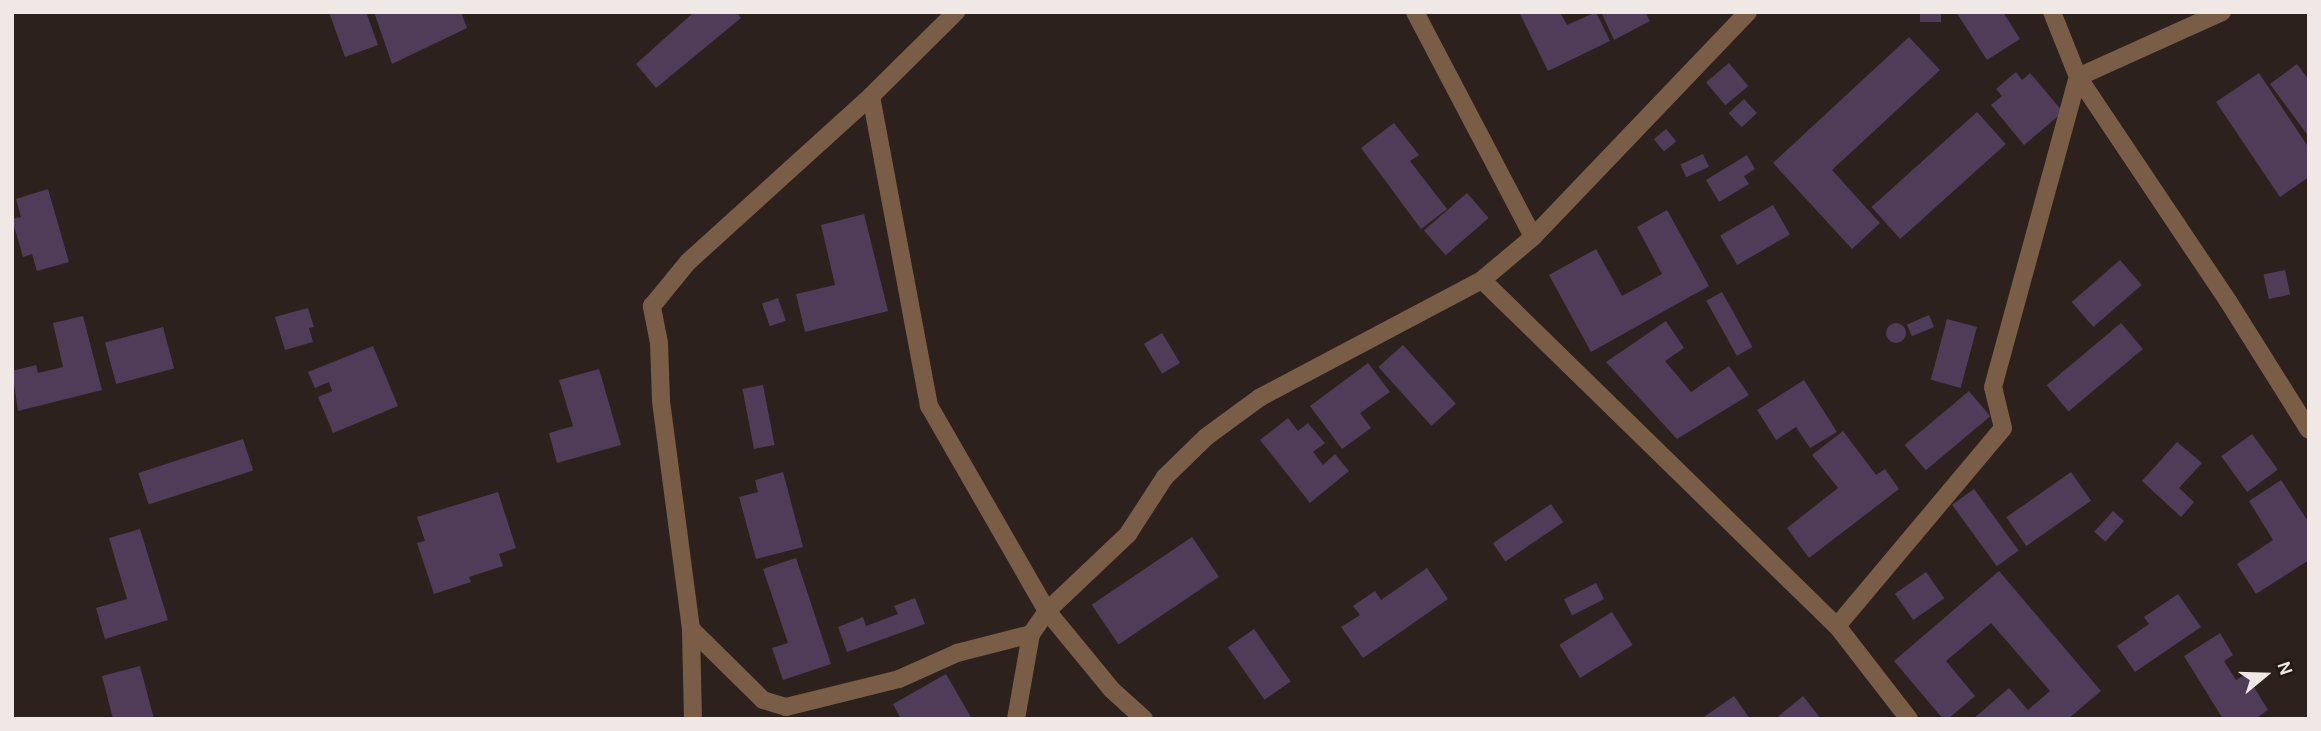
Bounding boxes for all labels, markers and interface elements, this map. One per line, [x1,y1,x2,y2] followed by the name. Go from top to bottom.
[2230,640,2300,710] north arrow
[2272,658,2297,678] text: N

